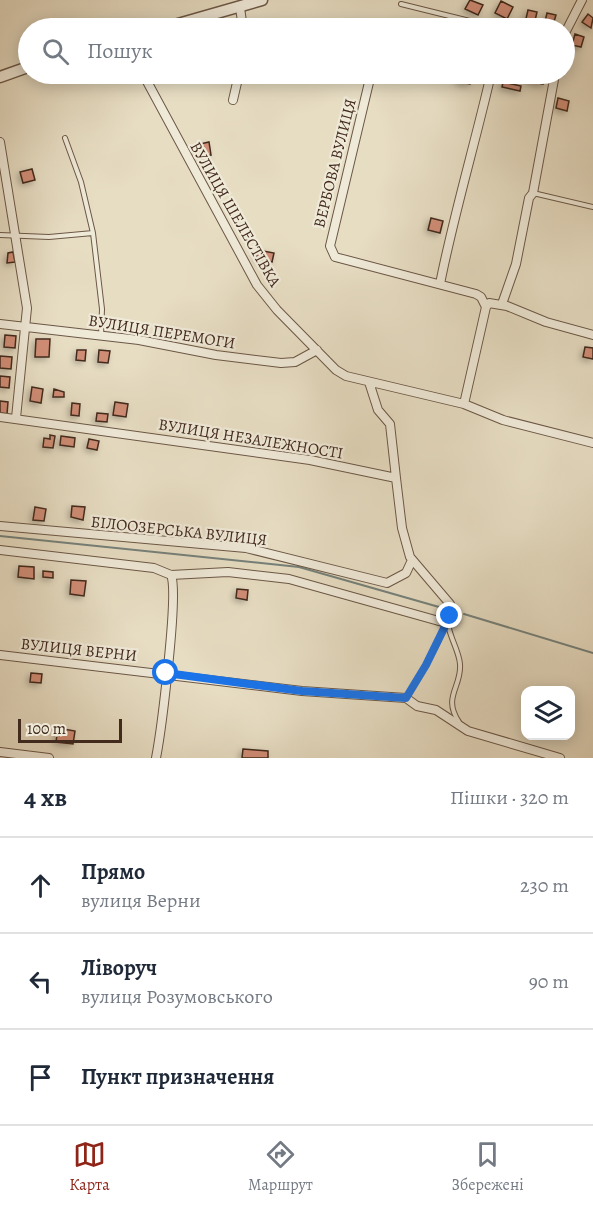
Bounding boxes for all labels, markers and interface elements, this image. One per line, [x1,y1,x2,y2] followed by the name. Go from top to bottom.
[18,18,575,84] search box
[39,35,72,68] icon: search
[87,36,153,66] text: Пошук
[308,96,362,230] street label: ВЕРБОВА ВУЛИЦЯ
[185,138,286,292] street label: ВУЛИЦЯ ШЕЛЕСТІВКА
[87,310,237,354] street label: ВУЛИЦЯ ПЕРЕМОГИ
[157,414,345,464] street label: ВУЛИЦЯ НЕЗАЛЕЖНОСТІ
[90,511,268,551] street label: БІЛООЗЕРСЬКА ВУЛИЦЯ
[436,602,462,628] route end
[20,633,138,667] street label: ВУЛИЦЯ ВЕРНИ
[152,659,178,685] route start
[521,686,575,740] map controls
[521,686,575,740] button: layers
[18,716,122,744] scale bar
[27,718,66,740] text: 100 m
[24,780,67,815] text: 4 хв
[450,784,569,811] text: Пішки · 320 m
[81,857,145,887] text: Прямо
[24,869,57,902] icon: ahead
[520,872,569,899] text: 230 m
[81,887,201,914] text: вулиця Верни
[81,953,157,983] text: Ліворуч
[24,965,57,998] icon: left
[529,968,569,995] text: 90 m
[81,983,273,1010] text: вулиця Розумовського
[24,1061,57,1094] icon: arrive
[81,1062,274,1092] text: Пункт призначення
[69,1138,110,1196] tab: Карта
[248,1138,313,1196] tab: Маршрут
[451,1138,524,1196] tab: Збережені

